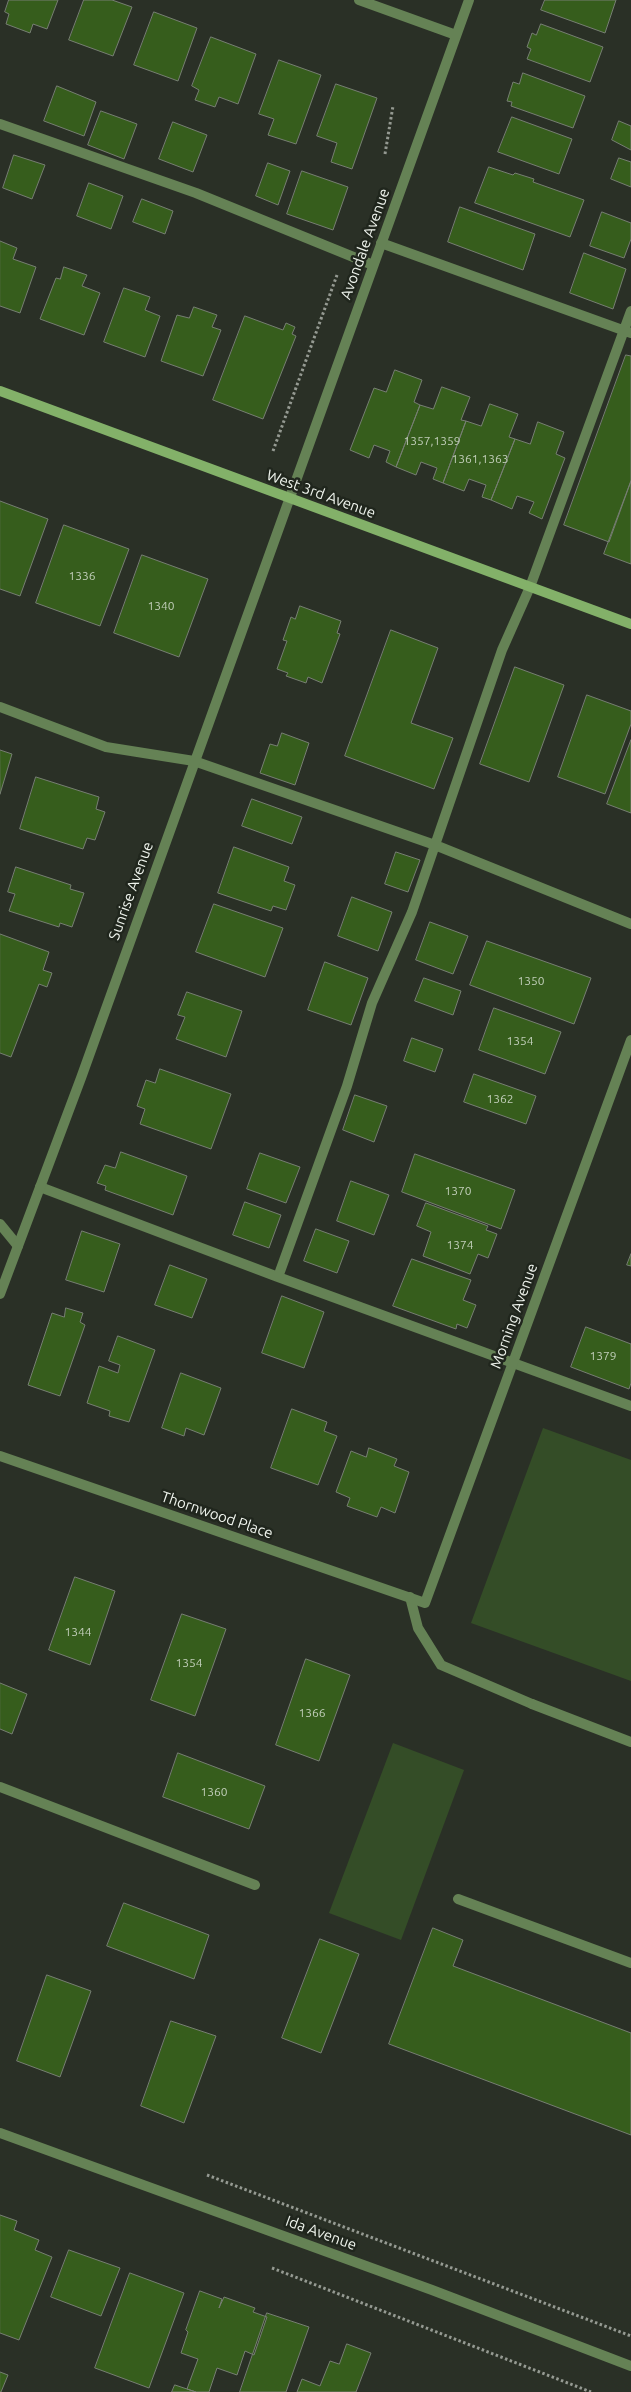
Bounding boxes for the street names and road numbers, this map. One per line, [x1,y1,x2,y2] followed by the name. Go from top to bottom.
[337,186,393,302] street label: Avondale Avenue
[264,466,378,522] street label: West 3rd Avenue
[105,839,157,943] street label: Sunrise Avenue
[487,1261,541,1371] street label: Morning Avenue
[159,1487,275,1543] street label: Thornwood Place
[283,2212,359,2254] street label: Ida Avenue

